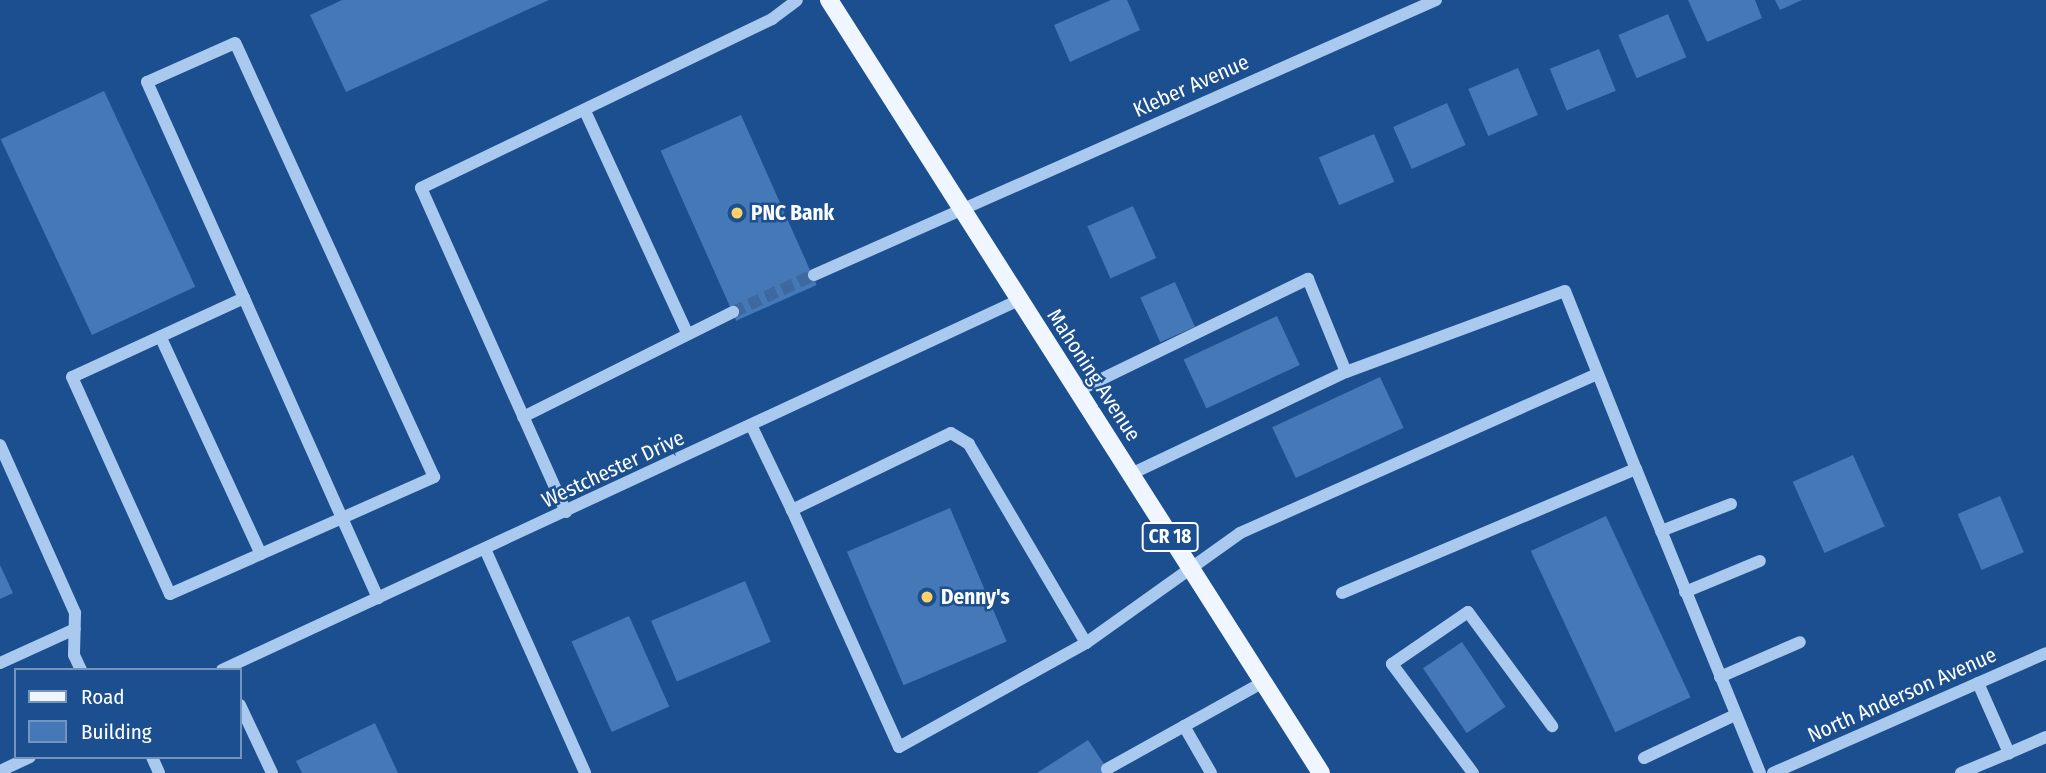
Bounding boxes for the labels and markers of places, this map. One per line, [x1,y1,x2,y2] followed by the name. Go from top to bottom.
[751,200,834,226] place label: PNC Bank
[729,205,745,221] marker: PNC Bank
[941,584,1010,610] place label: Denny's
[919,589,935,605] marker: Denny's

